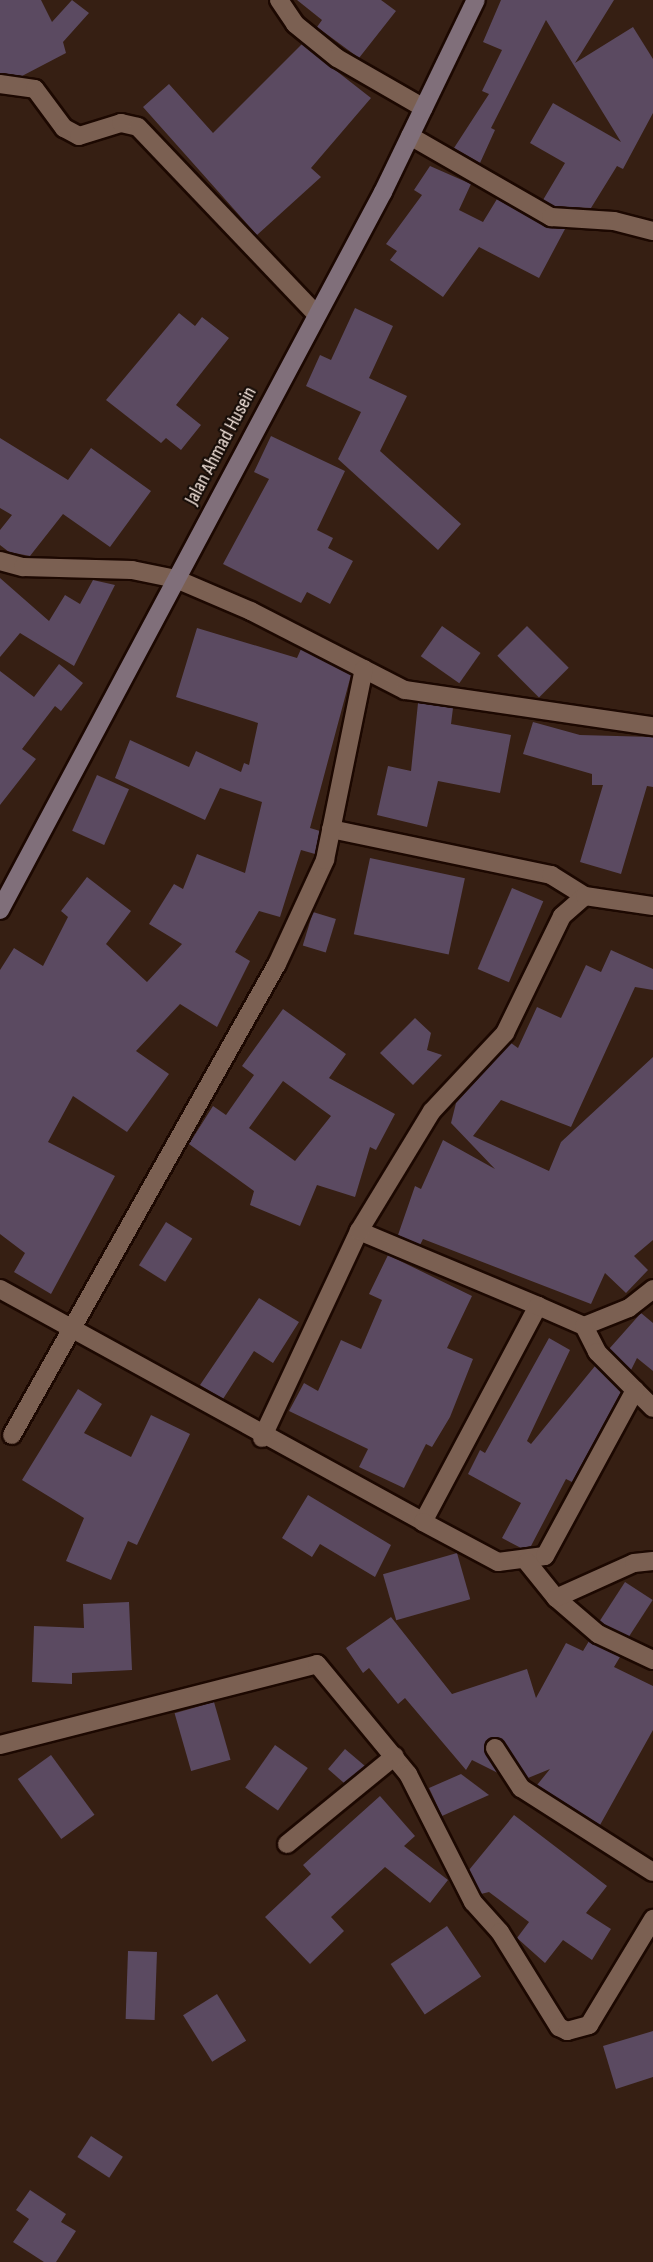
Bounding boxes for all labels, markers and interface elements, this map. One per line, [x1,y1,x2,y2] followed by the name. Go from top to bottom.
[180,383,262,509] street label: Jalan Ahmad Husein

